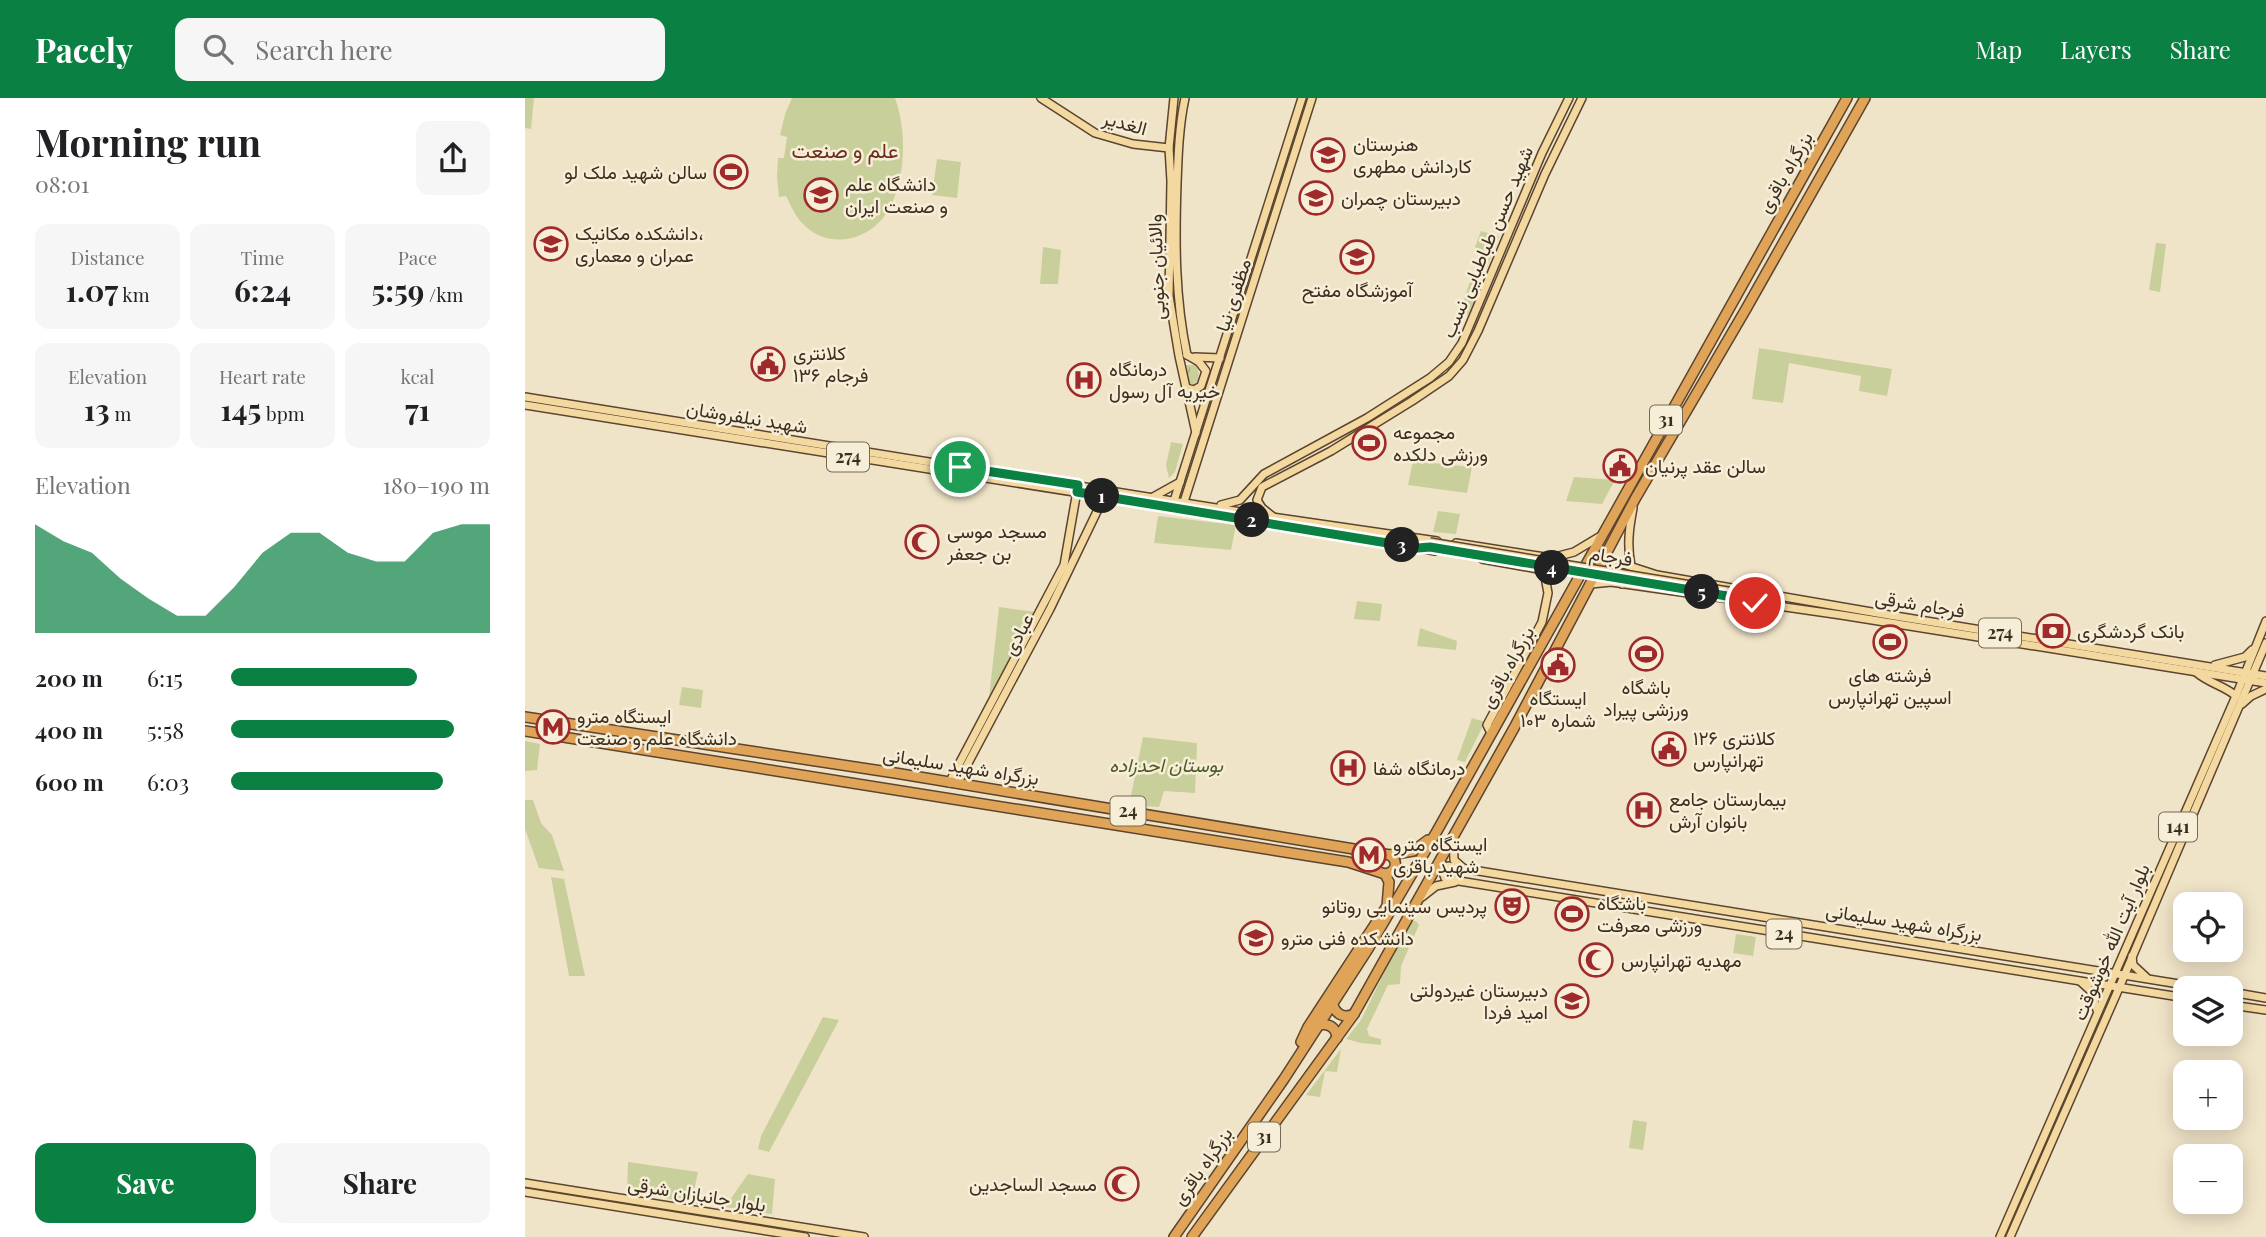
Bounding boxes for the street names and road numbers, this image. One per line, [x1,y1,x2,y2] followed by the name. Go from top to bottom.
[1099,103,1150,140] street label: الغدیر
[1750,126,1818,217] street label: بزرگراه باقری
[1434,142,1538,341] street label: شهید حسن طباطبایی نسب
[1140,214,1170,321] street label: والائیان جنوبی
[1208,255,1256,334] street label: مظفری نیا
[685,394,810,438] street label: شهید نیلفروشان
[1650,406,1682,434] road number: 31
[827,442,869,472] road number: 274
[1587,539,1635,572] street label: فرجام
[1873,583,1967,624] street label: فرجام شرقی
[995,608,1039,659] street label: عبادی
[1979,618,2021,648] road number: 274
[1473,621,1539,712] street label: بزرگراه باقری
[881,740,1041,790] street label: بزرگراه شهید سلیمانی
[1111,796,1145,826] road number: 24
[2159,812,2197,842] road number: 141
[2065,859,2155,1024] street label: بلوار آیت الله خوشوقت
[1824,896,1984,946] street label: بزرگراه شهید سلیمانی
[1767,920,1801,948] road number: 24
[1165,1121,1238,1210] street label: بزرگراه باقری
[1248,1122,1280,1152] road number: 31
[626,1169,768,1217] street label: بلوار جانبازان شرقی

